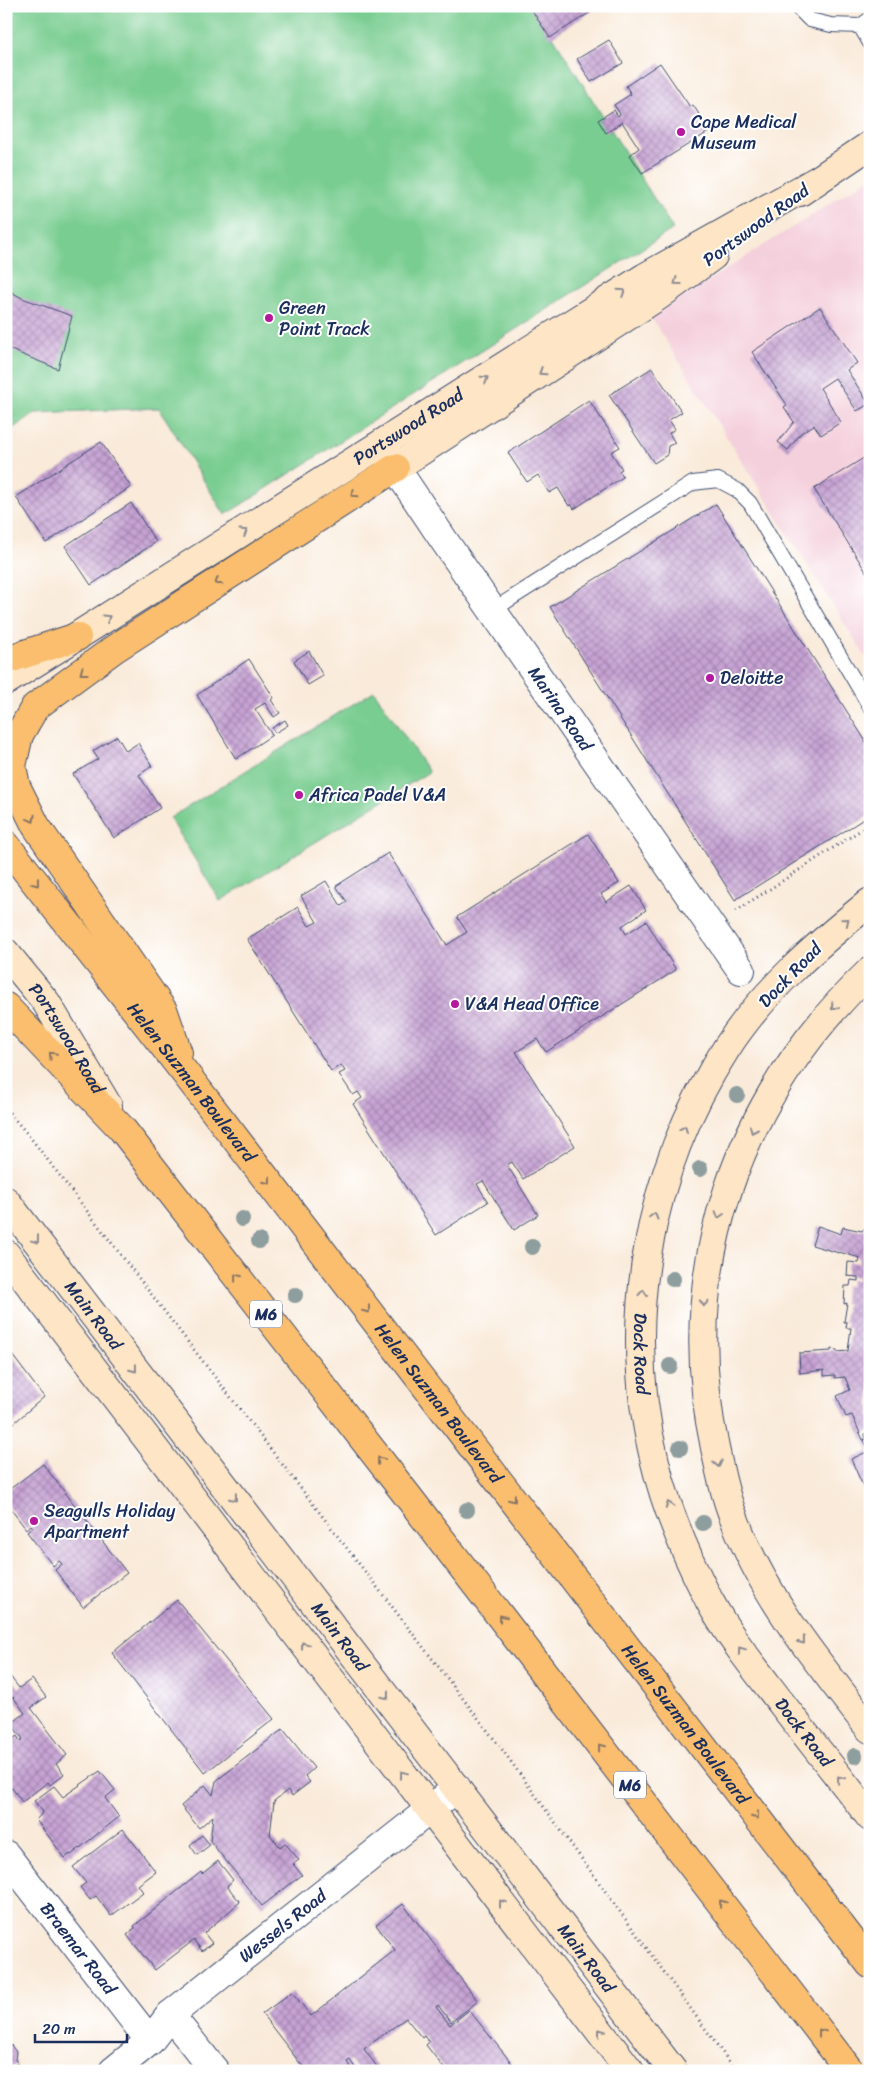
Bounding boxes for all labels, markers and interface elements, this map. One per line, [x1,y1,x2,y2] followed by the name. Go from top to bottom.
[691,106,797,159] place label: Cape Medical Museum
[675,126,687,138] marker: Cape Medical Museum
[696,174,818,275] street label: Portswood Road
[673,276,683,285] one-way arrow
[617,288,626,298] one-way arrow
[279,292,370,345] place label: Green Point Track
[263,312,275,324] marker: Green Point Track
[539,366,548,375] one-way arrow
[479,376,489,385] one-way arrow
[346,379,471,474] street label: Portswood Road
[351,488,360,497] one-way arrow
[239,528,248,538] one-way arrow
[214,576,224,585] one-way arrow
[102,615,111,625] one-way arrow
[519,659,602,759] street label: Marina Road
[720,662,783,694] place label: Deloitte
[79,666,89,675] one-way arrow
[704,672,716,684] marker: Deloitte
[308,779,446,811] place label: Africa Padel V&A
[293,789,305,801] marker: Africa Padel V&A
[26,813,36,822] one-way arrow
[31,877,39,886] one-way arrow
[840,918,849,926] one-way arrow
[750,933,831,1016] street label: Dock Road
[20,975,114,1102] street label: Portswood Road
[465,988,599,1020] place label: V&A Head Office
[119,995,265,1171] street label: Helen Suzman Boulevard
[449,998,461,1010] marker: V&A Head Office
[832,1001,840,1010] one-way arrow
[49,1052,58,1061] one-way arrow
[677,1125,688,1134] one-way arrow
[748,1125,759,1134] one-way arrow
[262,1175,271,1185] one-way arrow
[715,1210,725,1219] one-way arrow
[648,1212,659,1221] one-way arrow
[30,1234,38,1243] one-way arrow
[56,1273,132,1359] street label: Main Road
[234,1273,243,1283] one-way arrow
[638,1289,649,1297] one-way arrow
[699,1299,710,1307] one-way arrow
[250,1300,282,1328] road number: M6
[361,1304,370,1314] one-way arrow
[624,1312,659,1398] street label: Dock Road
[366,1315,512,1492] street label: Helen Suzman Boulevard
[129,1363,137,1372] one-way arrow
[377,1456,386,1466] one-way arrow
[712,1459,723,1468] one-way arrow
[228,1492,236,1501] one-way arrow
[507,1493,515,1502] one-way arrow
[43,1495,176,1548] place label: Seagulls Holiday Apartment
[665,1501,675,1510] one-way arrow
[28,1515,40,1527] marker: Seagulls Holiday Apartment
[303,1595,378,1680] street label: Main Road
[499,1615,507,1624] one-way arrow
[796,1635,804,1644] one-way arrow
[613,1636,759,1813] street label: Helen Suzman Boulevard
[302,1642,310,1651] one-way arrow
[738,1647,746,1656] one-way arrow
[381,1690,389,1699] one-way arrow
[766,1690,843,1776] street label: Dock Road
[598,1743,607,1753] one-way arrow
[400,1770,409,1780] one-way arrow
[614,1772,646,1798] road number: M6
[837,1775,846,1785] one-way arrow
[751,1810,759,1819] one-way arrow
[231,1880,335,1971] street label: Wessels Road
[32,1895,126,2003] street label: Braemar Road
[499,1899,508,1909] one-way arrow
[719,1900,727,1909] one-way arrow
[549,1916,625,2001] street label: Main Road
[35,2012,128,2044] scale bar
[42,2016,76,2042] text: 20 m
[598,2028,607,2038] one-way arrow
[818,2029,826,2038] one-way arrow

